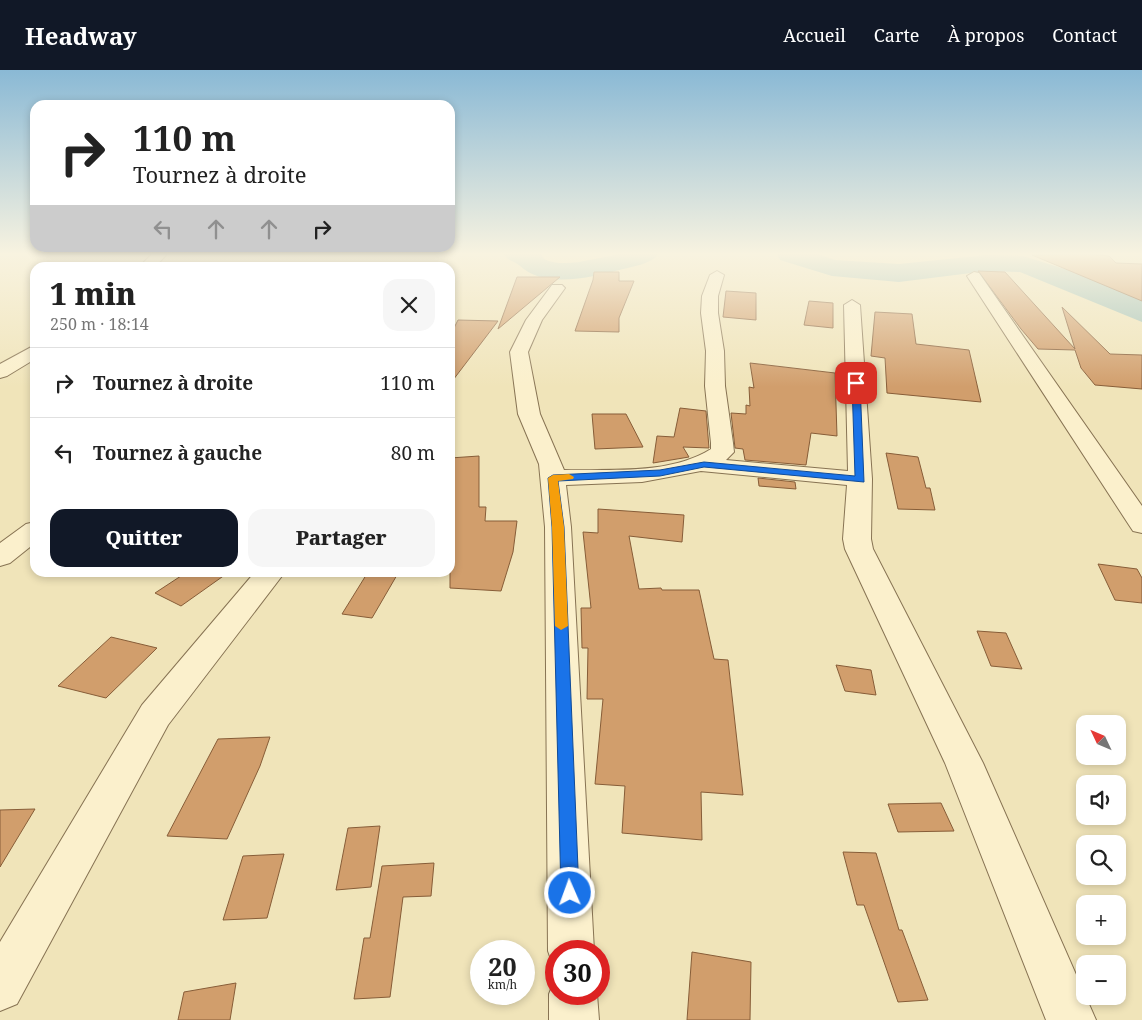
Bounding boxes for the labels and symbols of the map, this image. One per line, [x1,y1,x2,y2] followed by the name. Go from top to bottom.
[835,362,877,404] pin
[1076,715,1126,765] north arrow
[543,866,595,918] position arrow
[545,940,610,1005] speed limit sign: 30

